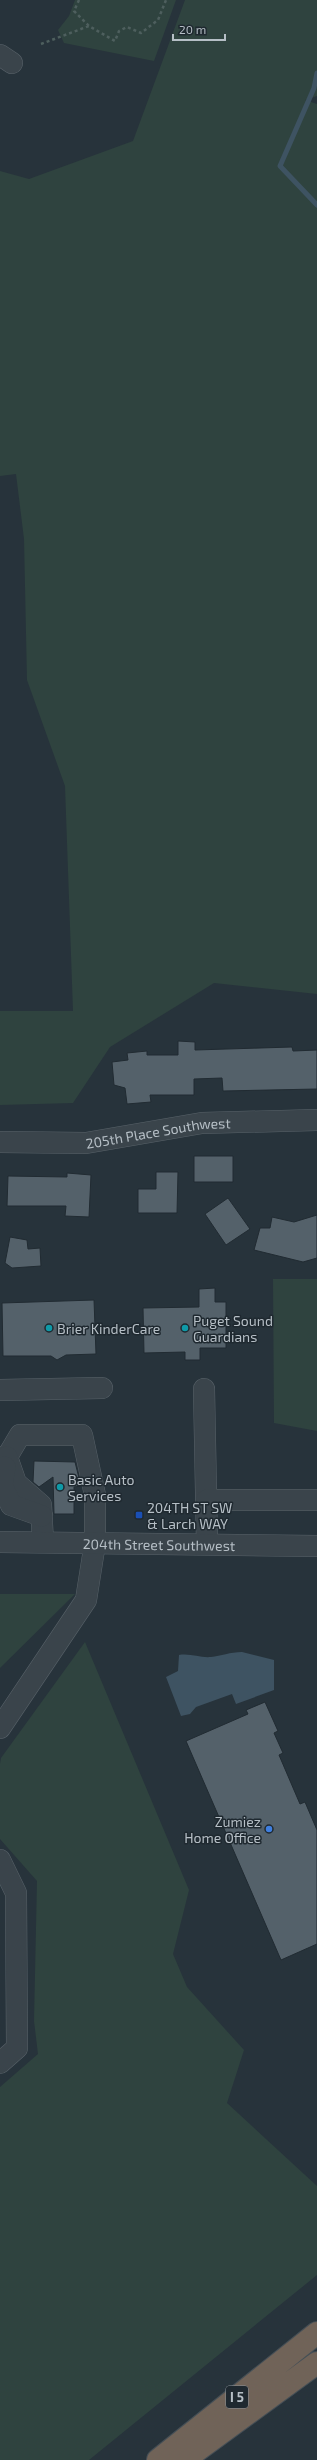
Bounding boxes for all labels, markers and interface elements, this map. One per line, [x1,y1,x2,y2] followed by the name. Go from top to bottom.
[173,16,225,42] scale bar
[179,22,206,36] text: 20 m
[84,1114,231,1151] street label: 205th Place Southwest
[193,1312,273,1345] place label: Puget Sound Guardians
[57,1320,160,1337] place label: Brier KinderCare
[44,1323,54,1333] marker: Brier KinderCare
[180,1323,190,1333] marker: Puget Sound Guardians
[68,1471,135,1504] place label: Basic Auto Services
[55,1482,65,1492] marker: Basic Auto Services
[147,1499,232,1532] place label: 204TH ST SW & Larch WAY
[134,1510,144,1520] marker: 204TH ST SW & Larch WAY
[83,1535,235,1553] street label: 204th Street Southwest
[184,1813,261,1846] place label: Zumiez Home Office
[264,1824,274,1834] marker: Zumiez Home Office
[226,2386,248,2408] road number: I 5

